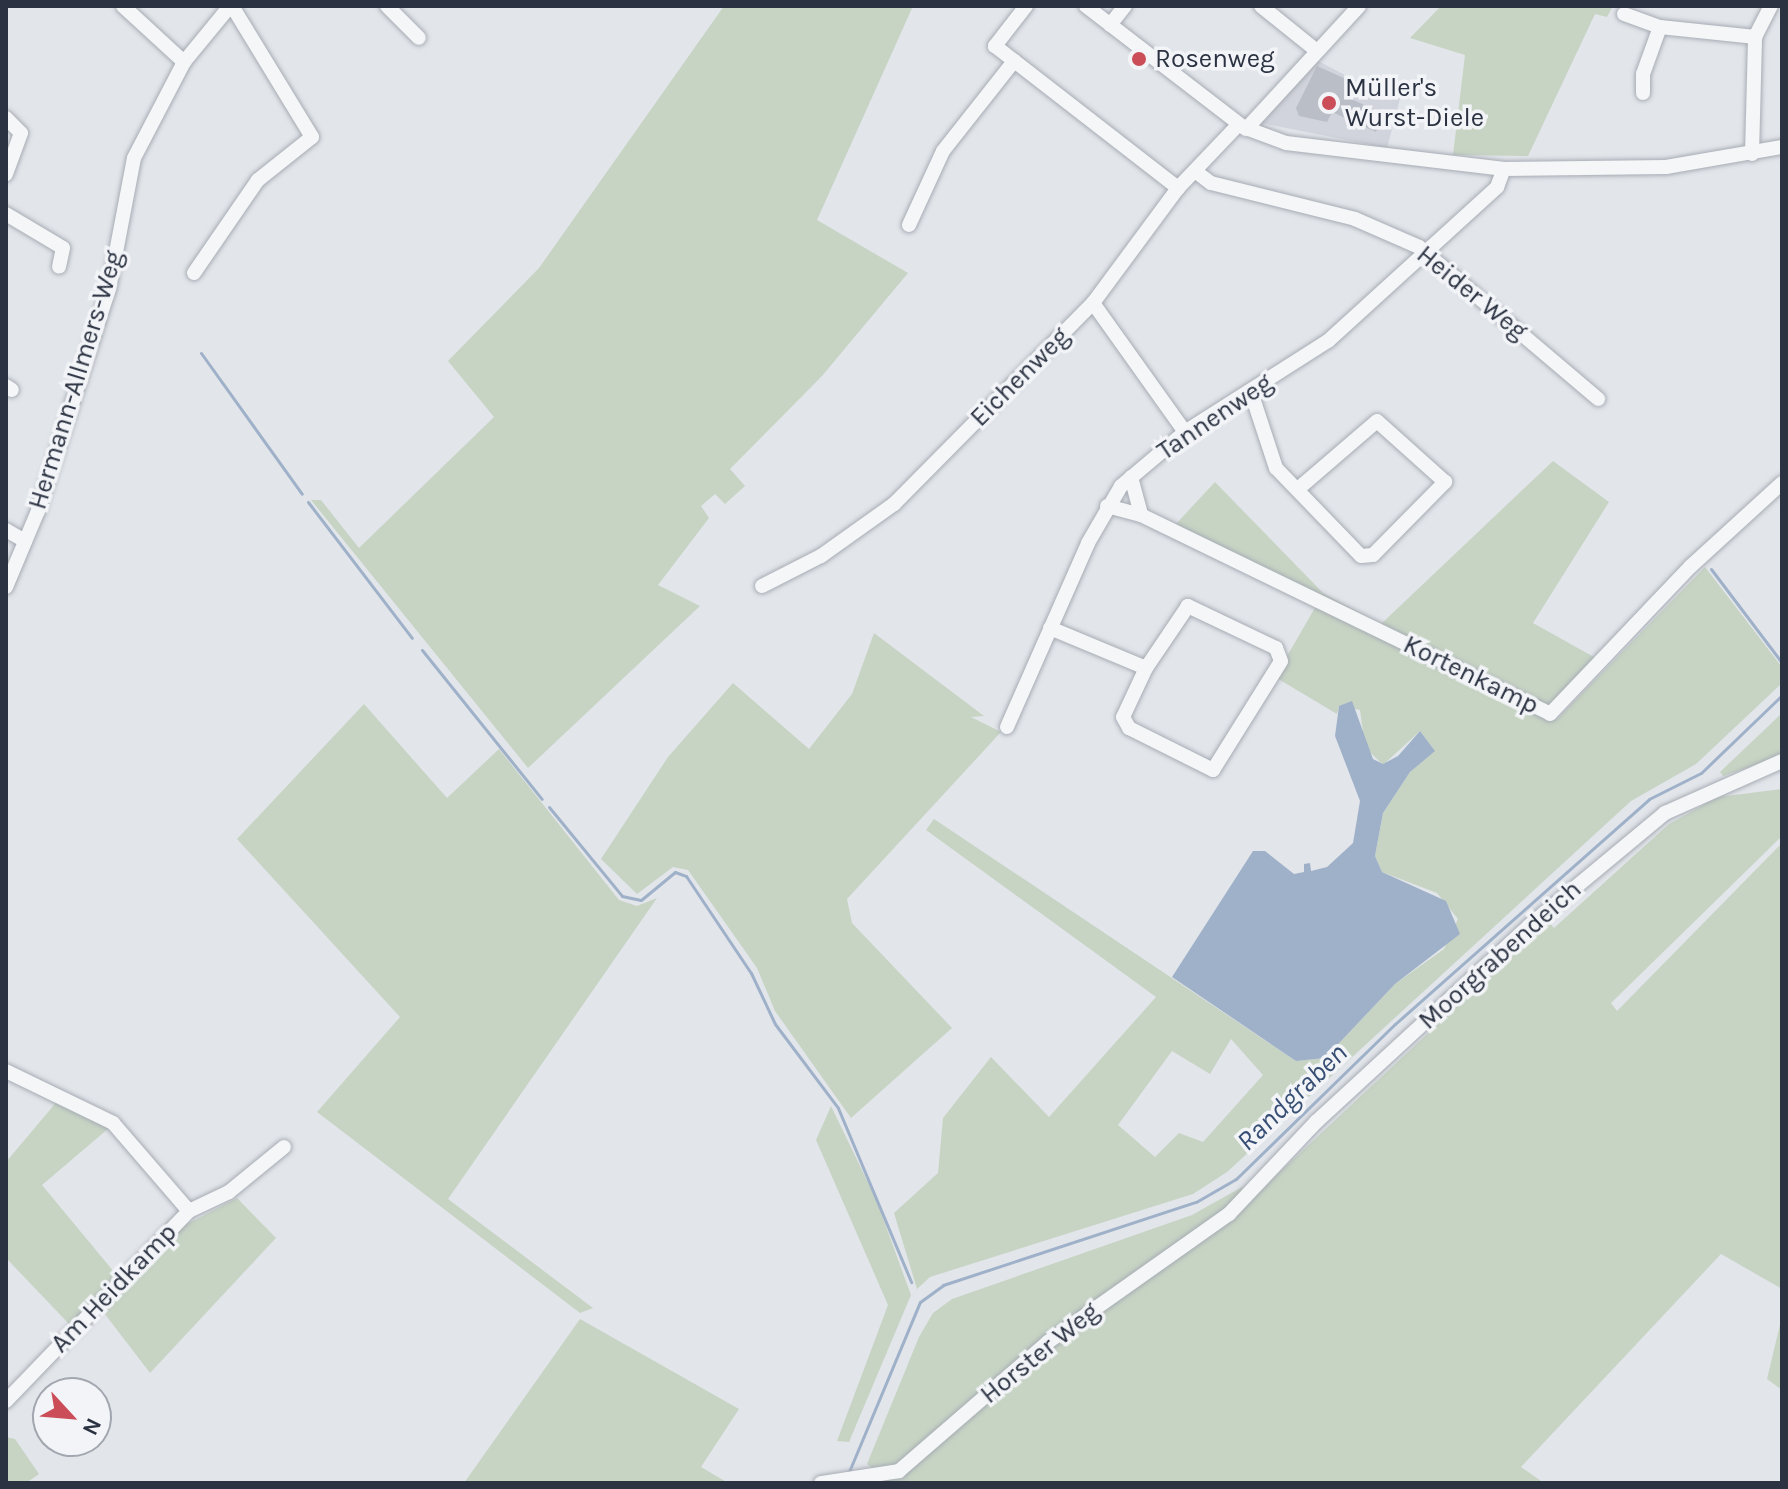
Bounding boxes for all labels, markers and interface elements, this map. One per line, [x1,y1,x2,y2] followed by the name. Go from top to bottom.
[1155,43,1275,75] place label: Rosenweg
[1130,50,1148,68] marker: Rosenweg
[1345,72,1484,134] place label: Müller's Wurst-Diele
[1320,94,1338,112] marker: Müller's Wurst-Diele
[1410,239,1534,347] street label: Heider Weg
[22,247,130,513] street label: Hermann-Allmers-Weg
[964,321,1076,433] street label: Eichenweg
[1151,367,1279,467] street label: Tannenweg
[1398,629,1544,721] street label: Kortenkamp
[1412,874,1588,1036] street label: Moorgrabendeich
[1230,1036,1354,1158] water label: Randgraben
[44,1217,184,1359] street label: Am Heidkamp
[974,1296,1106,1410] street label: Horster Weg
[32,1377,112,1457] north arrow
[77,1414,107,1439] text: N

